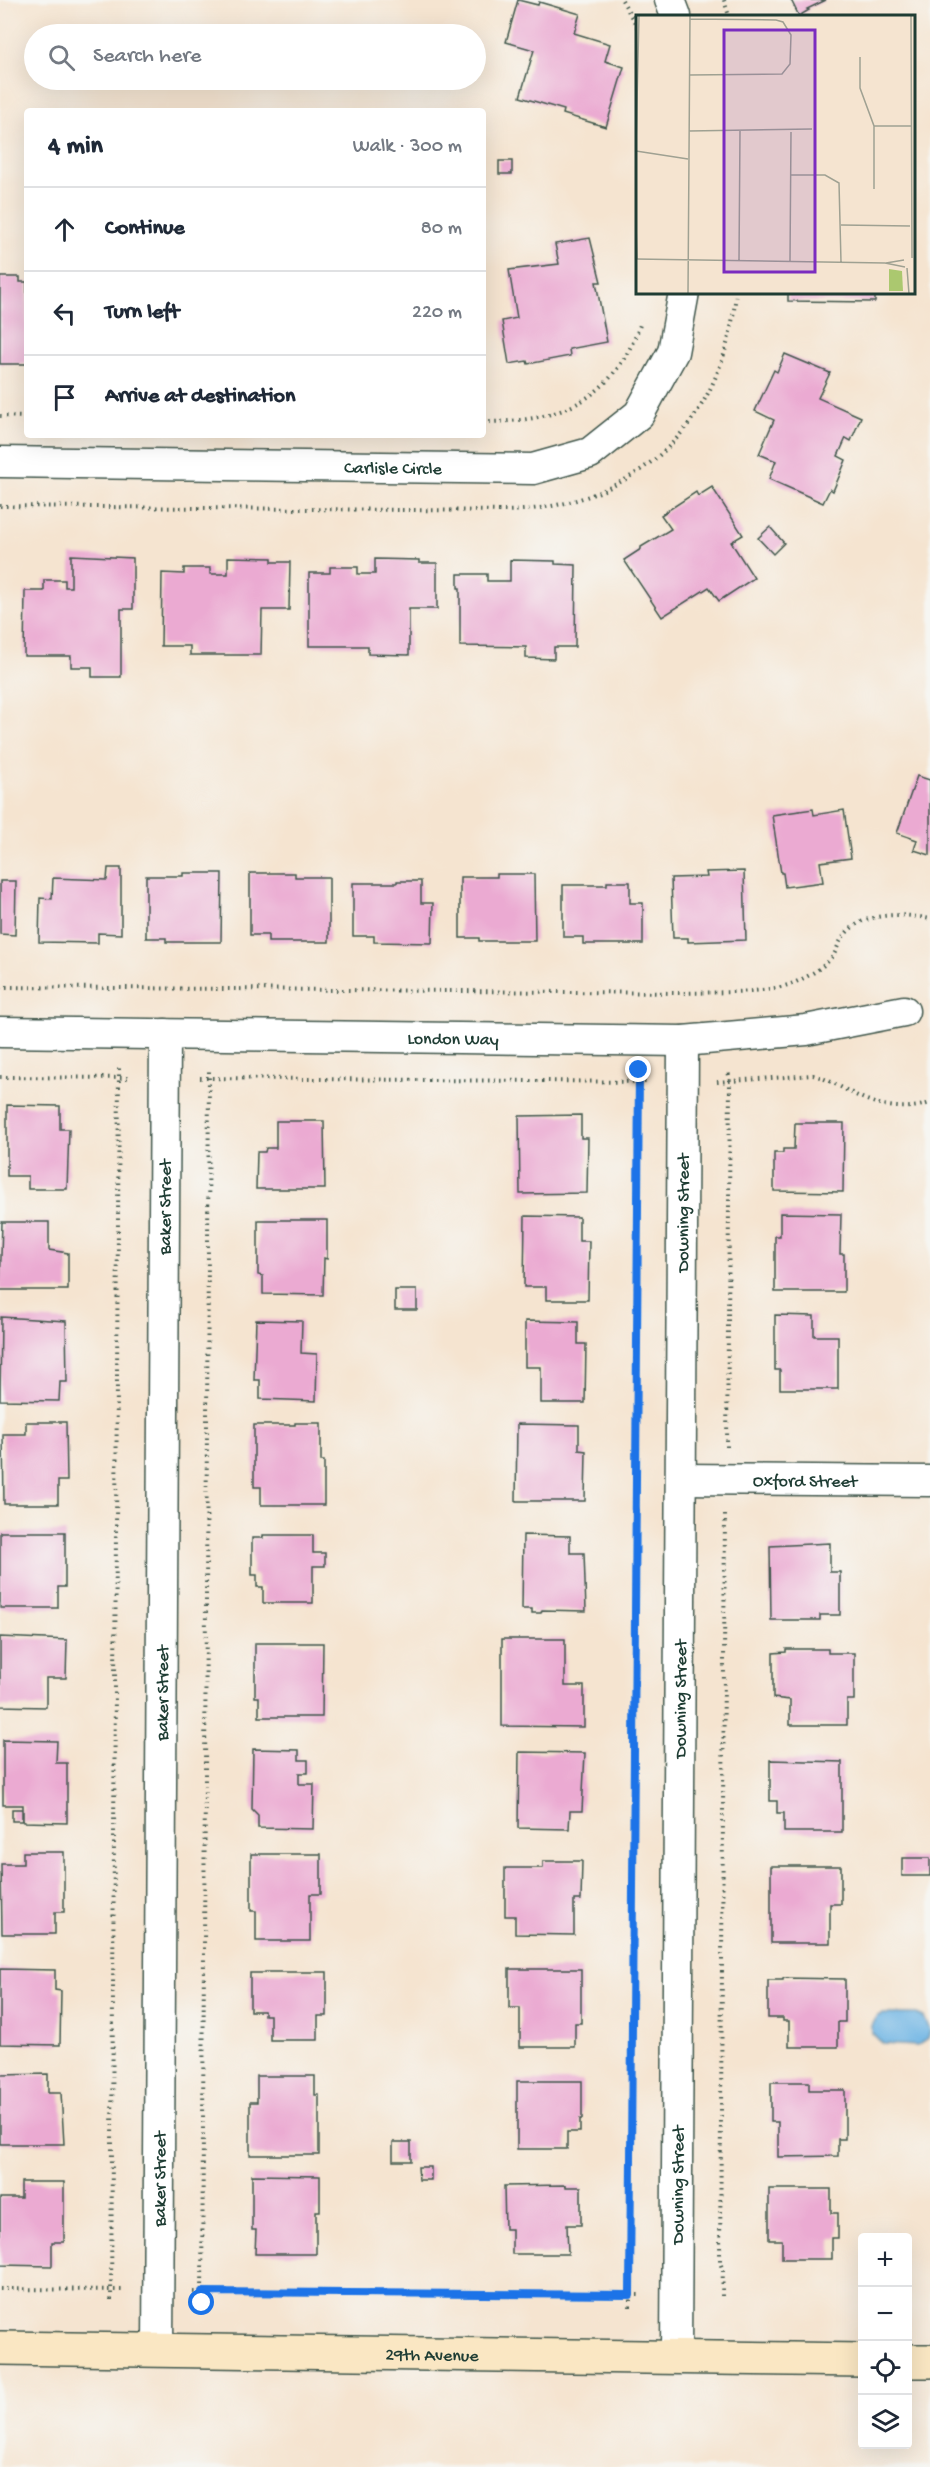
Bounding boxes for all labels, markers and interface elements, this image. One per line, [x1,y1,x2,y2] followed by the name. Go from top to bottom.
[636,15,915,294] inset map
[24,24,486,90] search box
[45,41,78,74] icon: search
[93,44,201,70] text: Search here
[48,132,103,163] text: 4 min
[353,136,462,159] text: Walk · 300 m
[48,213,81,246] icon: ahead
[105,216,185,242] text: Continue
[421,218,462,241] text: 80 m
[48,297,81,330] icon: left
[105,300,179,326] text: Turn left
[412,302,462,325] text: 220 m
[48,381,81,414] icon: arrive
[105,384,295,410] text: Arrive at destination
[344,459,443,481] street label: Carlisle Circle
[407,1029,499,1052] street label: London Way
[625,1056,651,1082] route end
[674,1152,695,1273] street label: Downing Street
[156,1158,177,1256] street label: Baker Street
[753,1472,859,1493] street label: Oxford Street
[671,1638,693,1759] street label: Downing Street
[153,1644,175,1742] street label: Baker Street
[669,2124,690,2245] street label: Downing Street
[151,2130,172,2228] street label: Baker Street
[858,2233,912,2449] map controls
[858,2233,912,2287] button: +
[858,2287,912,2341] button: −
[188,2289,214,2315] route start
[858,2341,912,2395] button: locate
[385,2345,479,2368] street label: 29th Avenue
[858,2395,912,2449] button: layers

